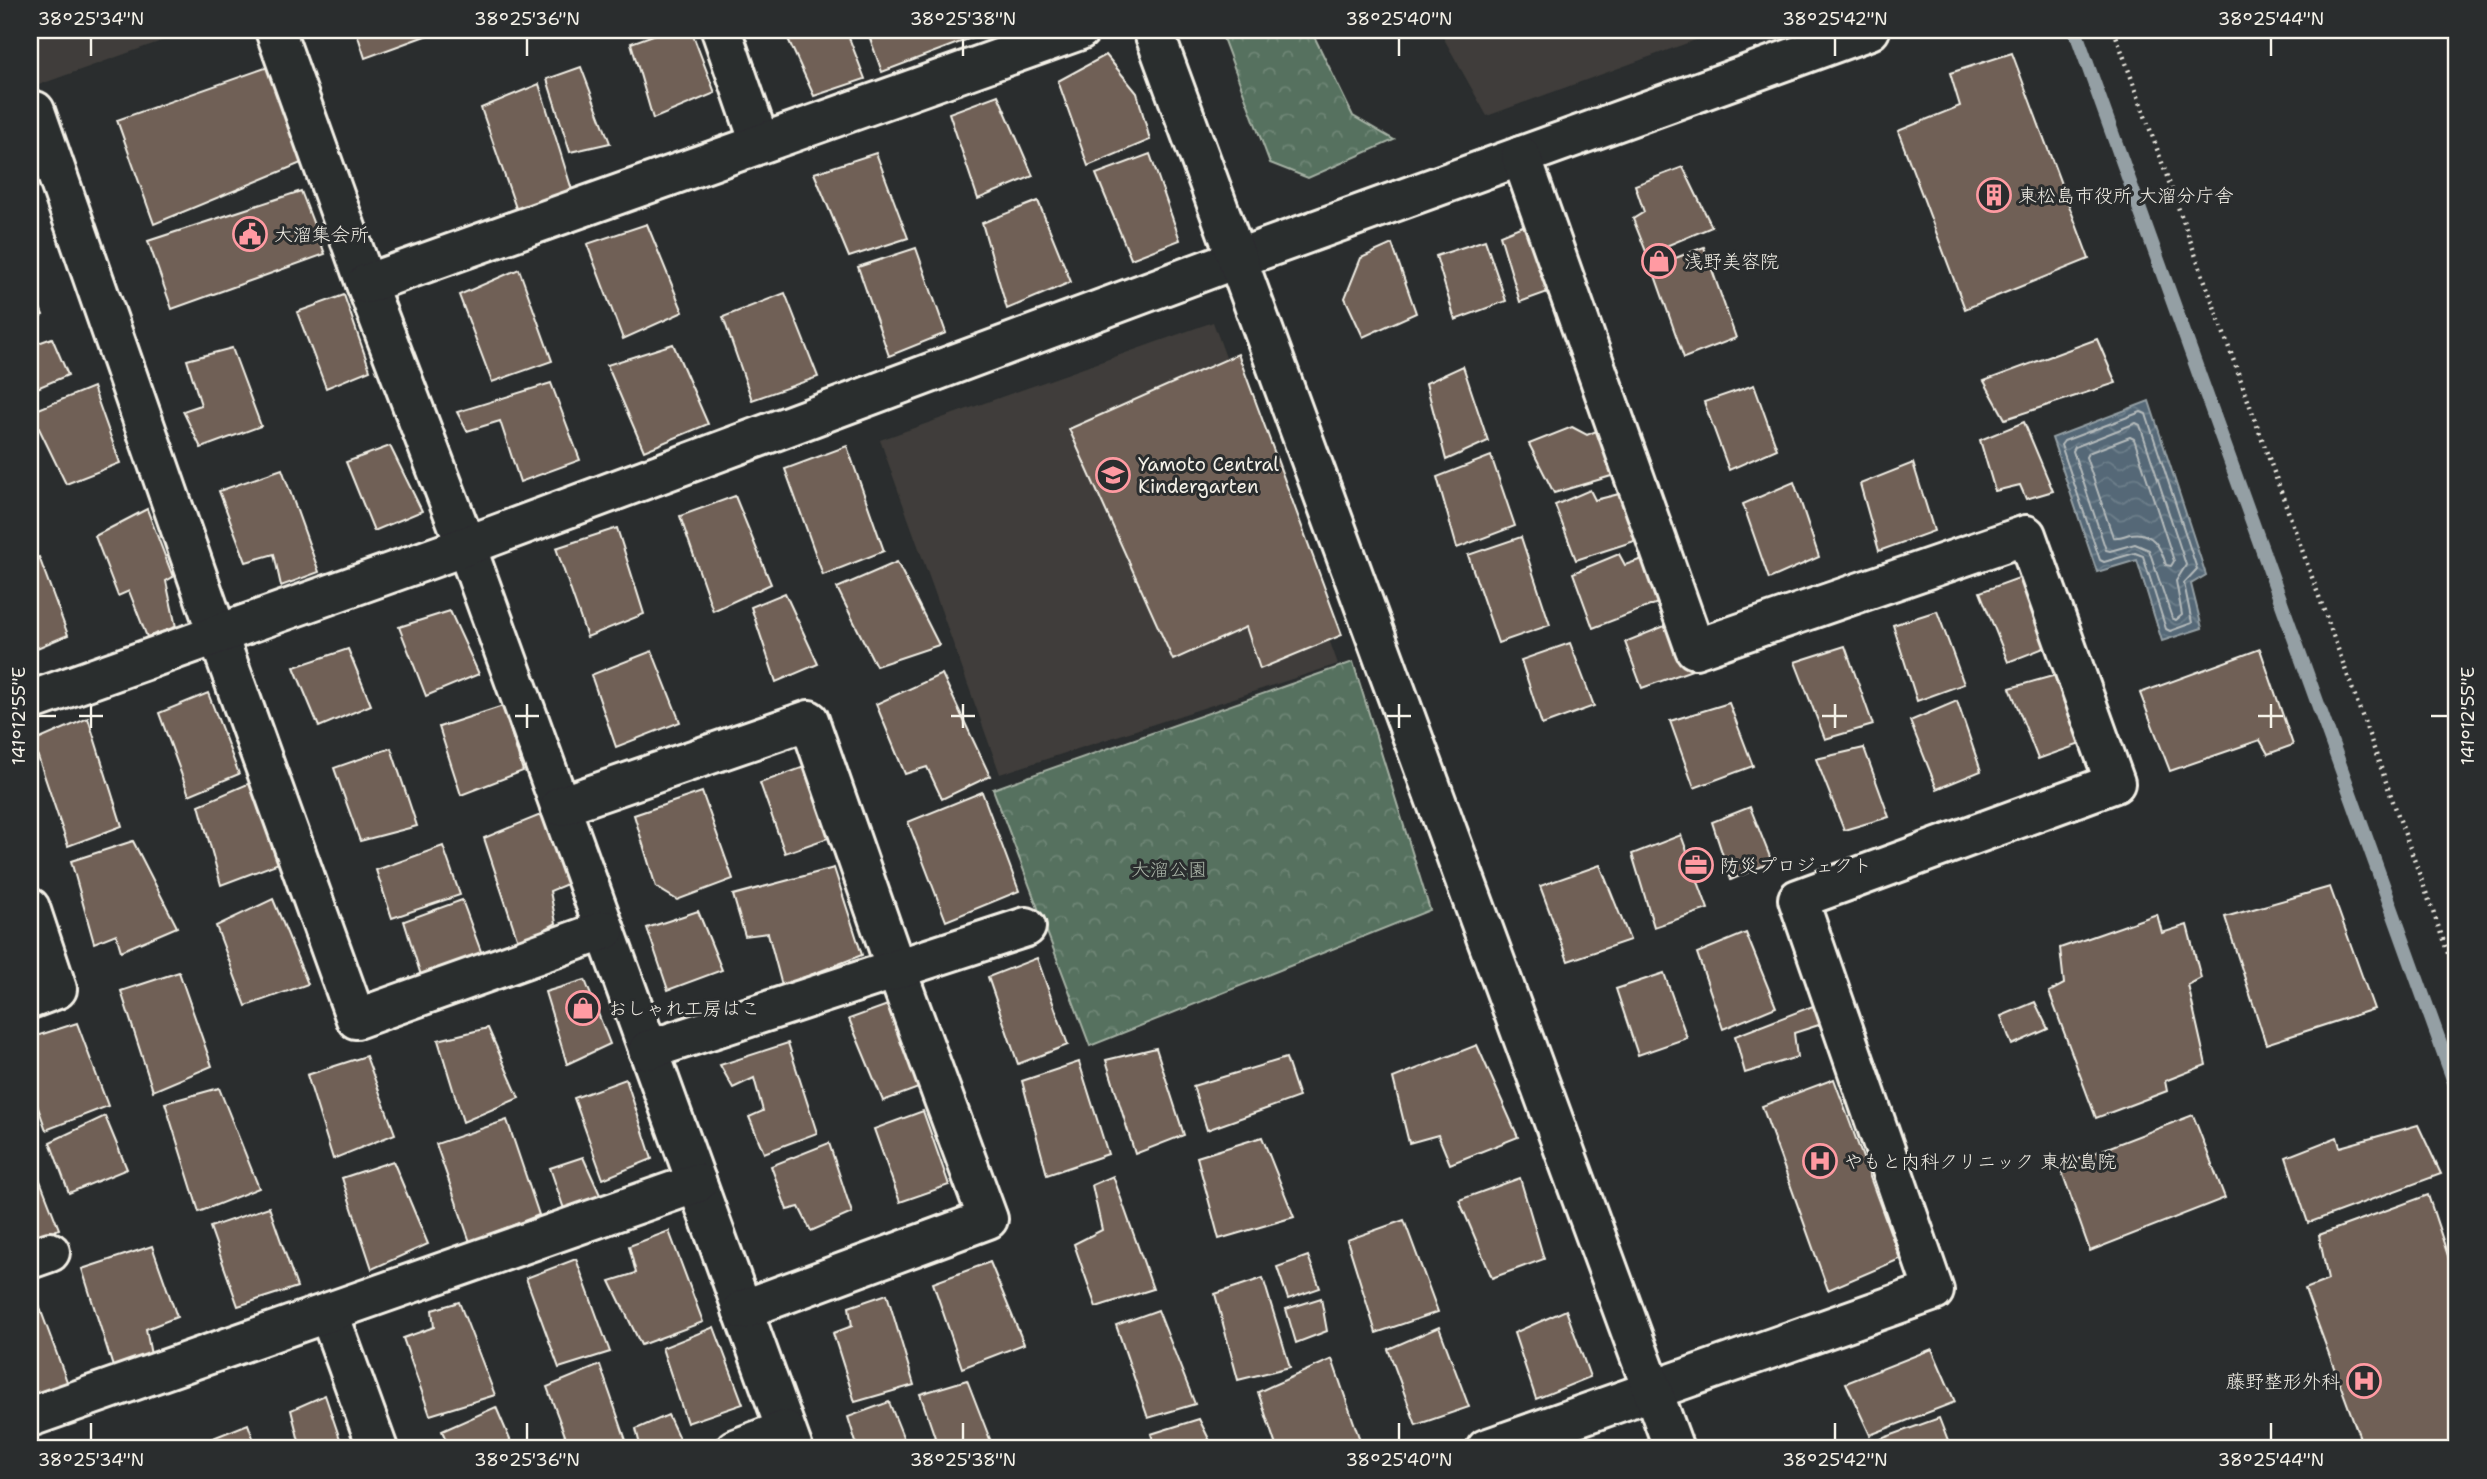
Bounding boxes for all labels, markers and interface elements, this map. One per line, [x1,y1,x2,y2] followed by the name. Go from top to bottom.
[38,7,144,31] text: 38°25'34"N
[474,7,580,31] text: 38°25'36"N
[910,7,1016,31] text: 38°25'38"N
[1345,7,1453,31] text: 38°25'40"N
[1782,7,1888,31] text: 38°25'42"N
[2218,7,2324,31] text: 38°25'44"N
[1975,176,2013,214] building icon: 東松島市役所 大溜分庁舎
[2018,183,2233,208] place label: 東松島市役所 大溜分庁舎
[231,215,269,253] public building icon: 大溜集会所
[274,222,369,247] place label: 大溜集会所
[1640,242,1678,280] shop icon: 浅野美容院
[1684,249,1779,274] place label: 浅野美容院
[1138,452,1279,499] place label: Yamoto Central Kindergarten
[1094,456,1132,494] school or university icon: Yamoto Central Kindergarten
[7,667,31,765] text: 141°12'55"E
[2456,667,2480,765] text: 141°12'55"E
[1677,846,1715,884] office icon: 防災プロジェクト
[1720,853,1872,878] place label: 防災プロジェクト
[1131,857,1207,882] park label: 大溜公園
[564,989,602,1027] shop icon: おしゃれ工房はこ
[608,996,760,1021] place label: おしゃれ工房はこ
[1801,1142,1839,1180] hospital icon: やもと内科クリニック 東松島院
[1844,1149,2116,1174] place label: やもと内科クリニック 東松島院
[2345,1362,2383,1400] hospital icon: 藤野整形外科
[2226,1369,2340,1394] place label: 藤野整形外科
[38,1448,144,1472] text: 38°25'34"N
[474,1448,580,1472] text: 38°25'36"N
[910,1448,1016,1472] text: 38°25'38"N
[1345,1448,1453,1472] text: 38°25'40"N
[1782,1448,1888,1472] text: 38°25'42"N
[2218,1448,2324,1472] text: 38°25'44"N

